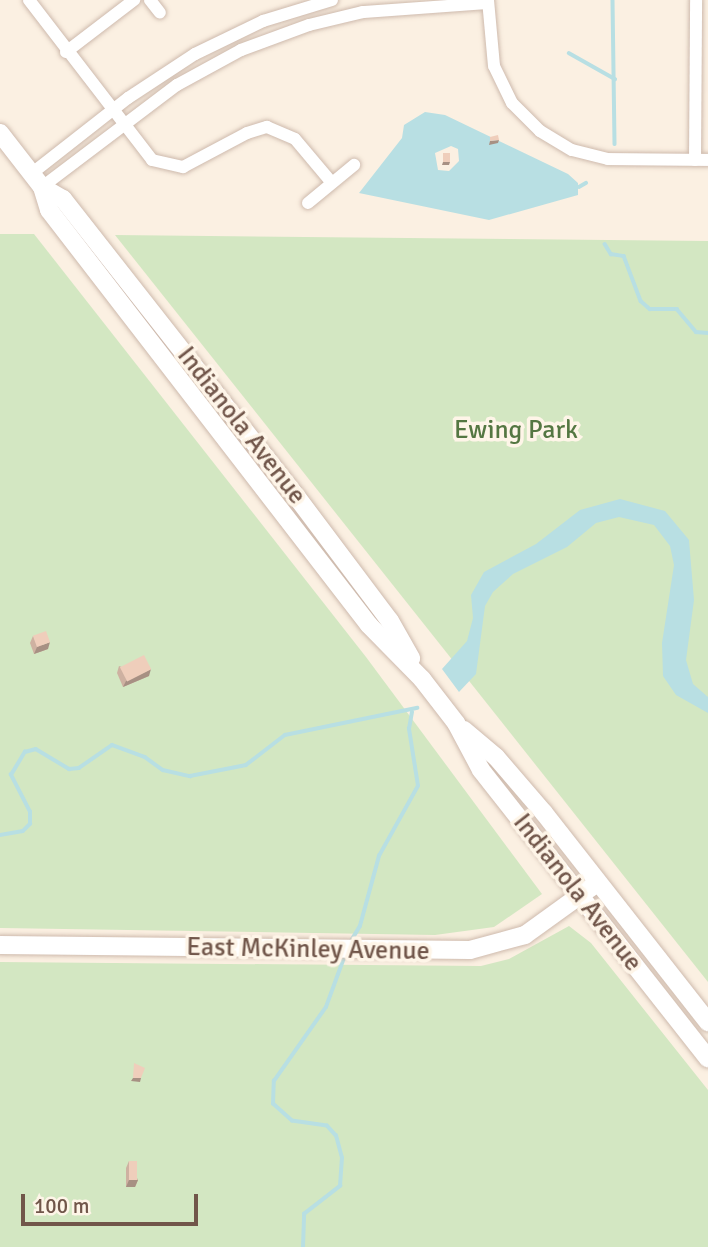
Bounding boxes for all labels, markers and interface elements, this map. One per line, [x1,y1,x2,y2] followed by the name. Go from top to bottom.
[170,341,312,511] street label: Indianola Avenue
[454,415,578,447] park label: Ewing Park
[506,808,648,978] street label: Indianola Avenue
[186,932,430,968] street label: East McKinley Avenue
[24,1180,201,1224] scale bar
[34,1193,89,1219] text: 100 m

